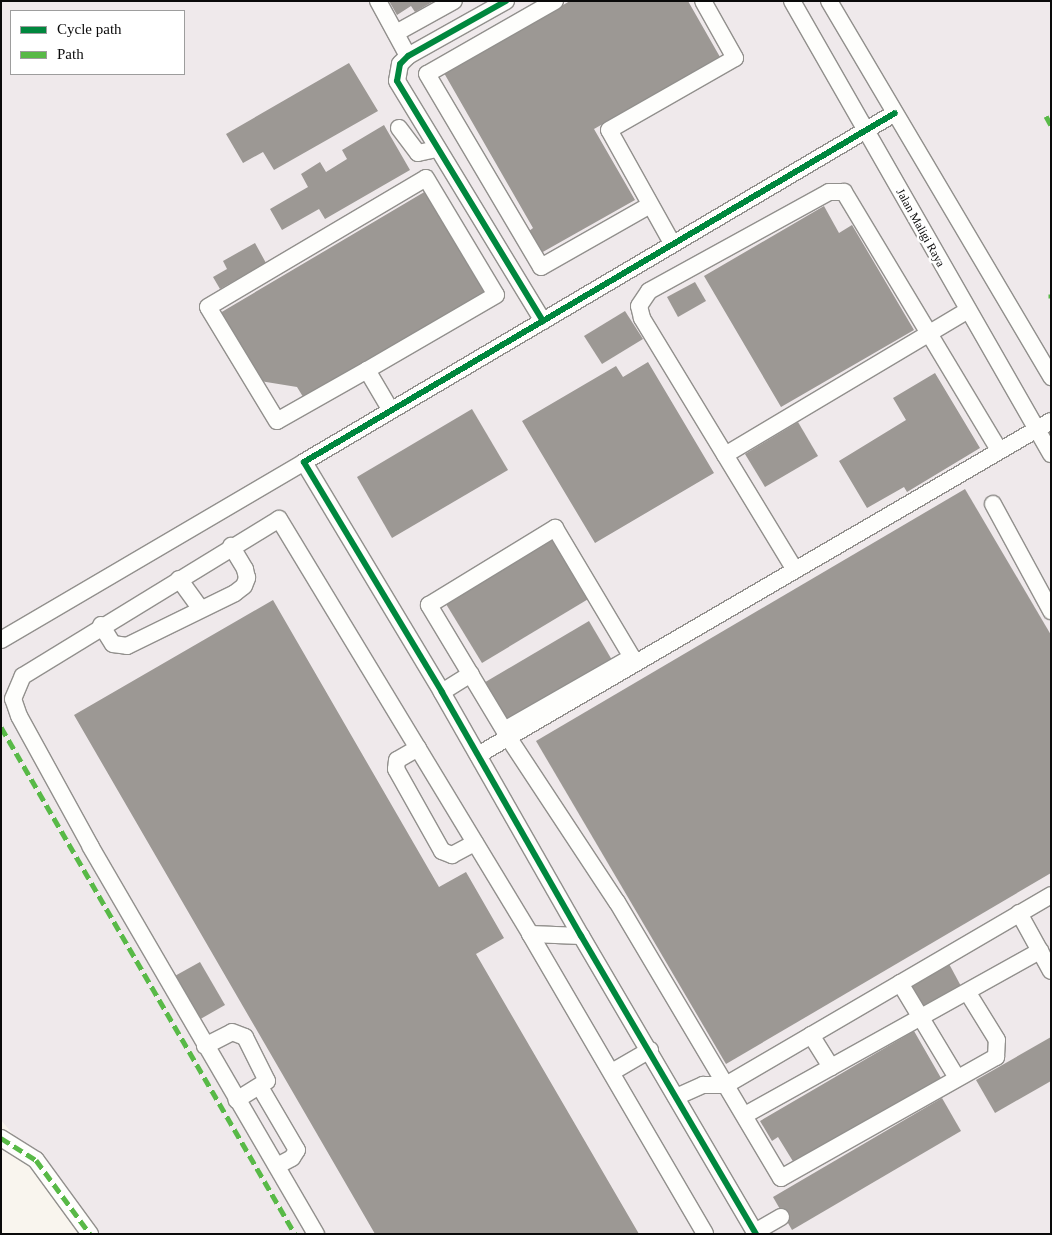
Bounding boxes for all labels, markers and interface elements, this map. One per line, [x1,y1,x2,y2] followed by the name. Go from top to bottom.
[10,10,185,75] legend
[57,21,122,37] text: Cycle path
[57,46,84,62] text: Path
[893,186,947,270] street label: Jalan Maligi Raya

